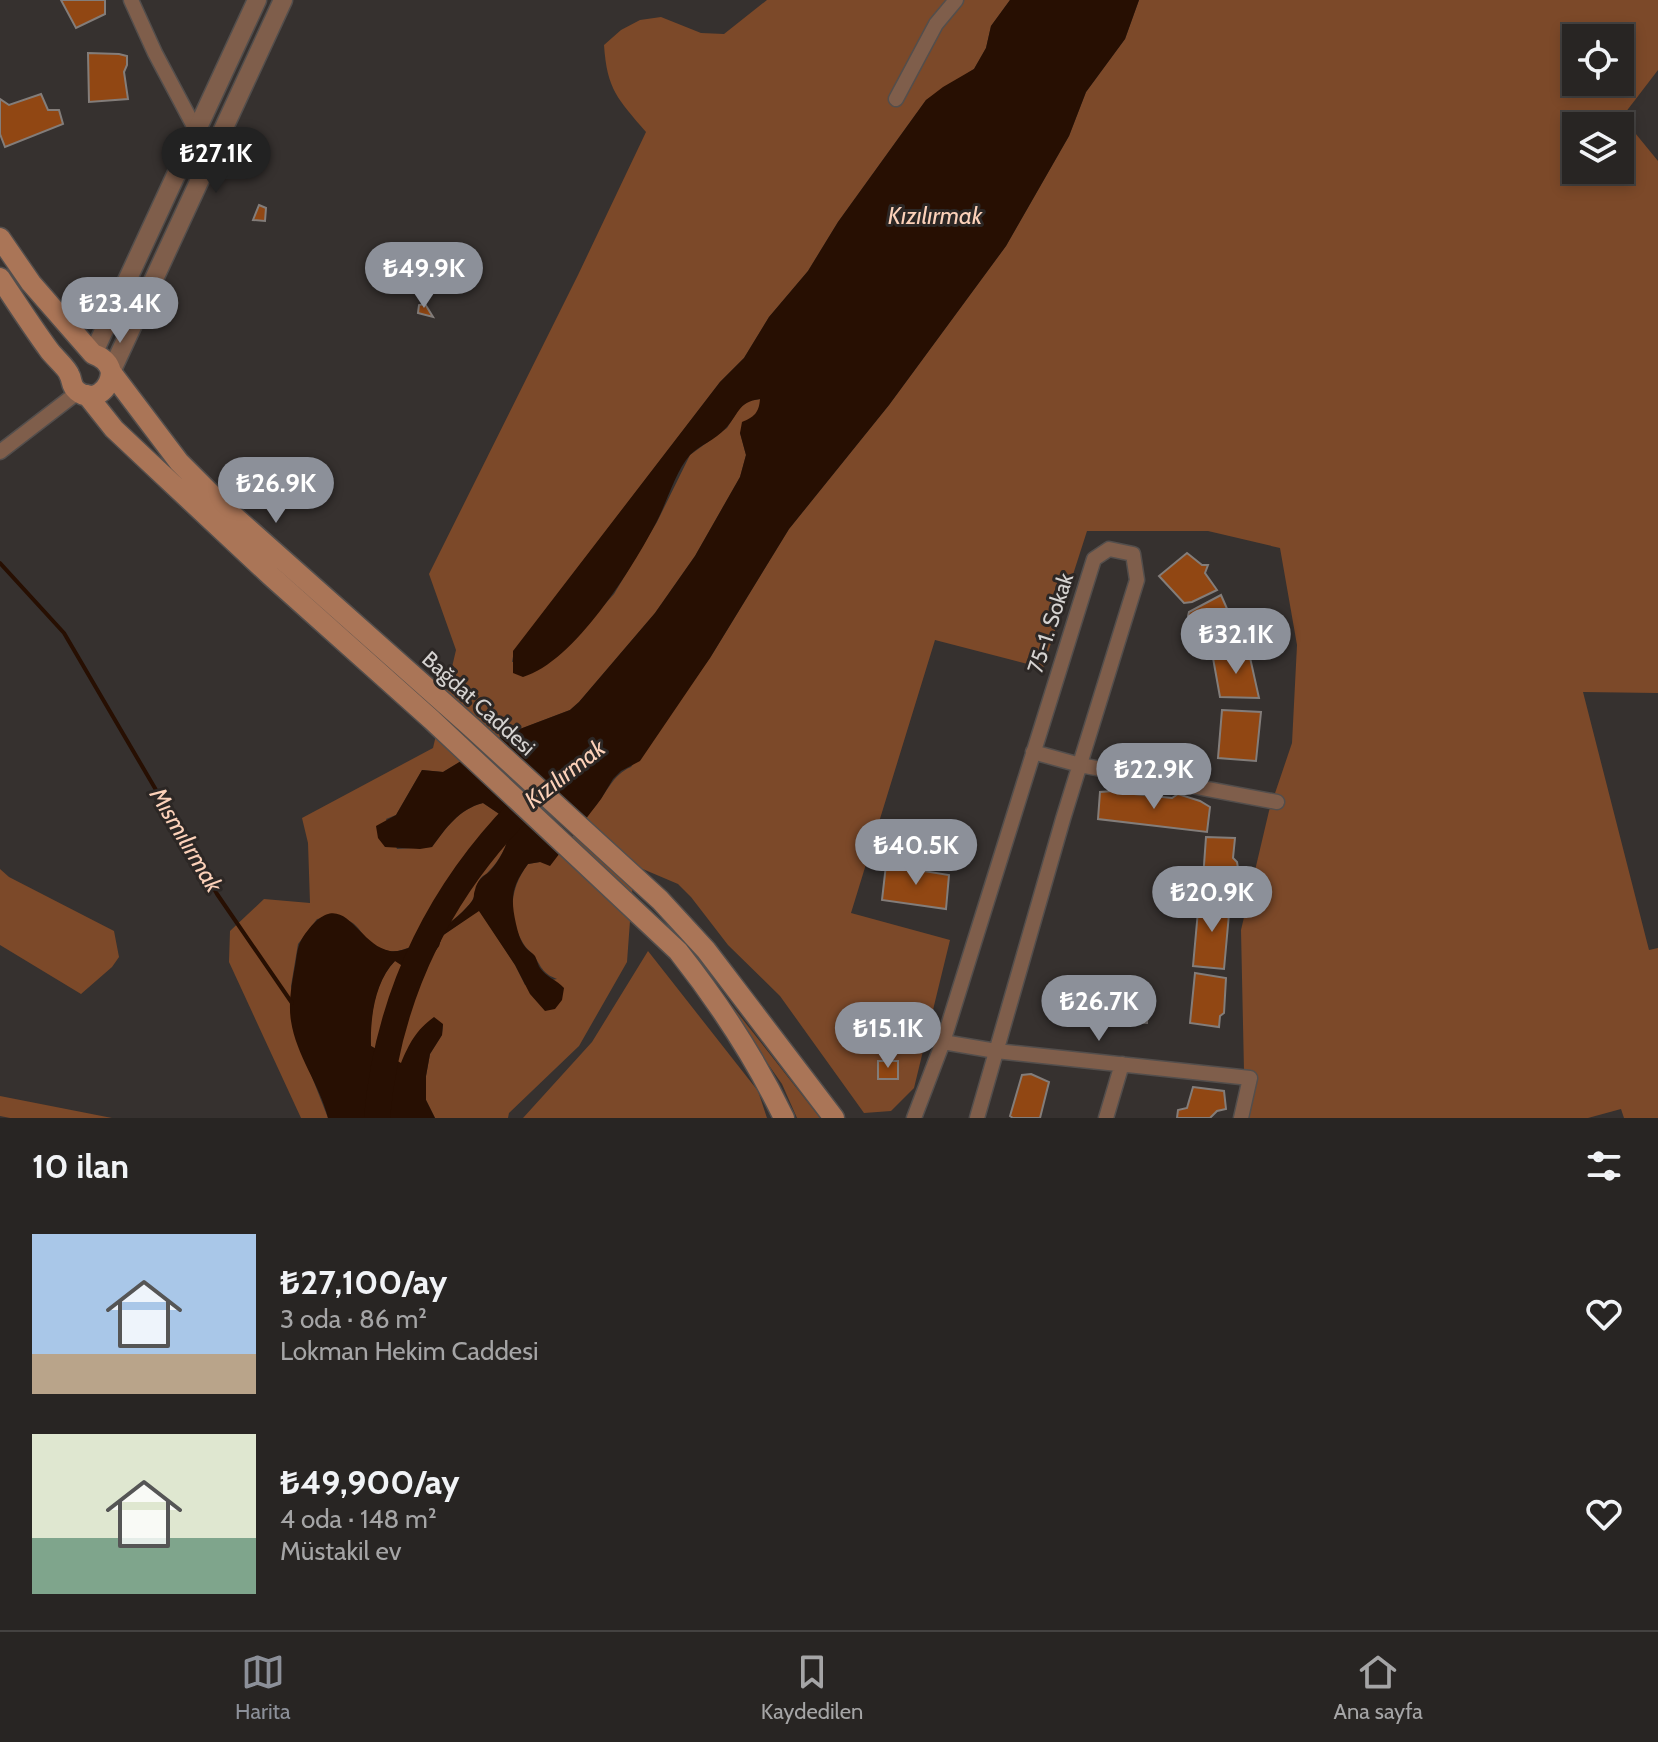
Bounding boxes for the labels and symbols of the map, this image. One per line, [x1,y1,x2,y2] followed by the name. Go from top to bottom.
[151,127,281,195] pin: ₺27.1K
[888,201,983,230] water label: Kızılırmak
[359,242,489,310] pin: ₺49.9K
[55,277,185,345] pin: ₺23.4K
[211,457,341,525] pin: ₺26.9K
[1022,570,1079,677] street label: 75-1. Sokak
[1171,608,1301,676] pin: ₺32.1K
[416,645,541,761] street label: Bağdat Caddesi
[519,733,611,814] water label: Kızılırmak
[1089,743,1219,811] pin: ₺22.9K
[143,781,229,898] water label: Mısmılırmak
[851,819,981,887] pin: ₺40.5K
[1147,866,1277,934] pin: ₺20.9K
[1034,975,1164,1043] pin: ₺26.7K
[823,1002,953,1070] pin: ₺15.1K

